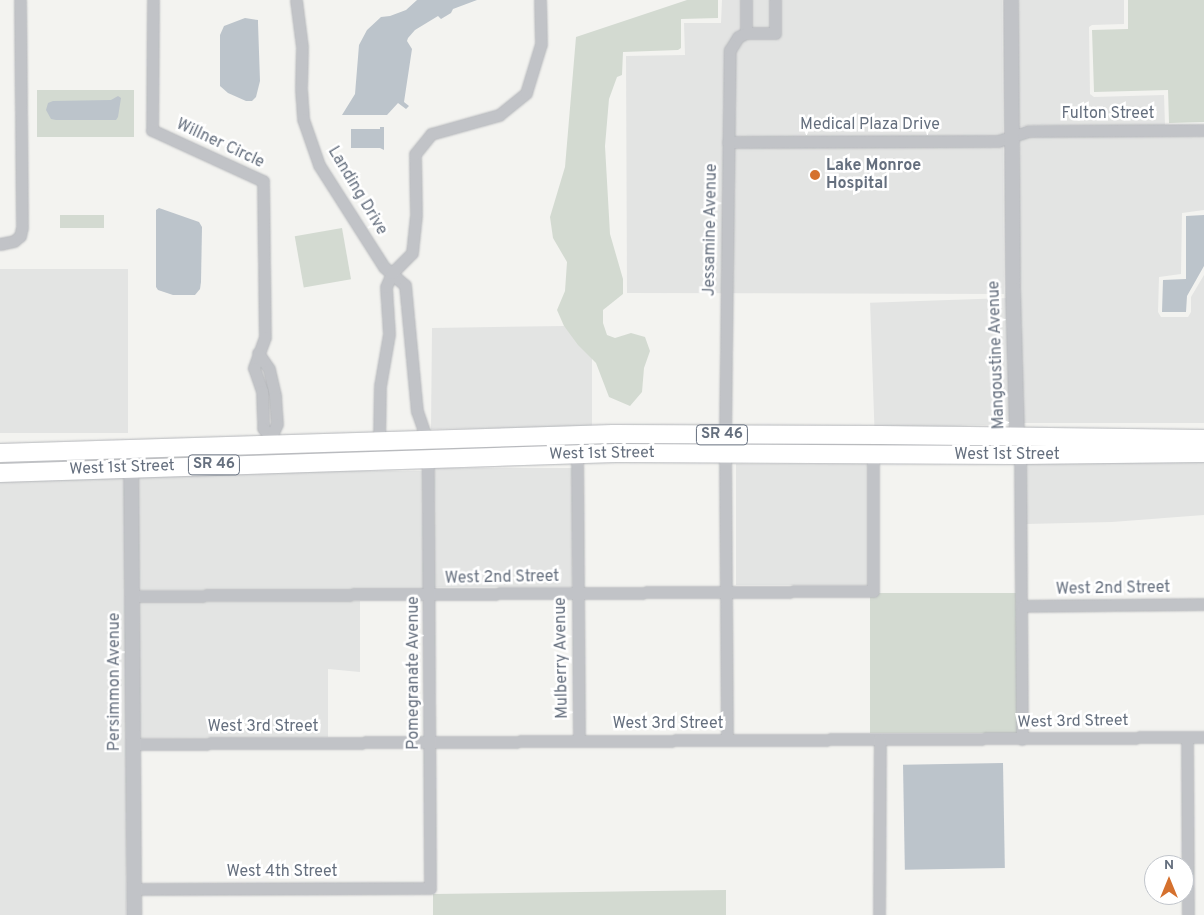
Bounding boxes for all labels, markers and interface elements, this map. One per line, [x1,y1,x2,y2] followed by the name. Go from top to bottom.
[1061,104,1155,124] street label: Fulton Street
[173,115,267,173] street label: Willner Circle
[800,115,940,135] street label: Medical Plaza Drive
[323,143,391,239] street label: Landing Drive
[826,156,921,194] place label: Lake Monroe Hospital
[700,163,722,297] street label: Jessamine Avenue
[808,168,822,182] marker: Lake Monroe Hospital
[985,280,1009,430] street label: Mangoustine Avenue
[696,422,748,448] road number: SR 46
[549,443,655,465] street label: West 1st Street
[954,445,1060,465] street label: West 1st Street
[188,452,240,478] road number: SR 46
[69,457,175,479] street label: West 1st Street
[445,567,559,589] street label: West 2nd Street
[1056,578,1170,600] street label: West 2nd Street
[404,596,424,750] street label: Pomegranate Avenue
[551,597,573,719] street label: Mulberry Avenue
[105,612,125,752] street label: Persimmon Avenue
[1017,711,1129,733] street label: West 3rd Street
[613,714,723,734] street label: West 3rd Street
[208,717,318,737] street label: West 3rd Street
[1144,855,1194,905] north arrow
[1164,857,1174,874] text: N
[226,862,338,882] street label: West 4th Street

